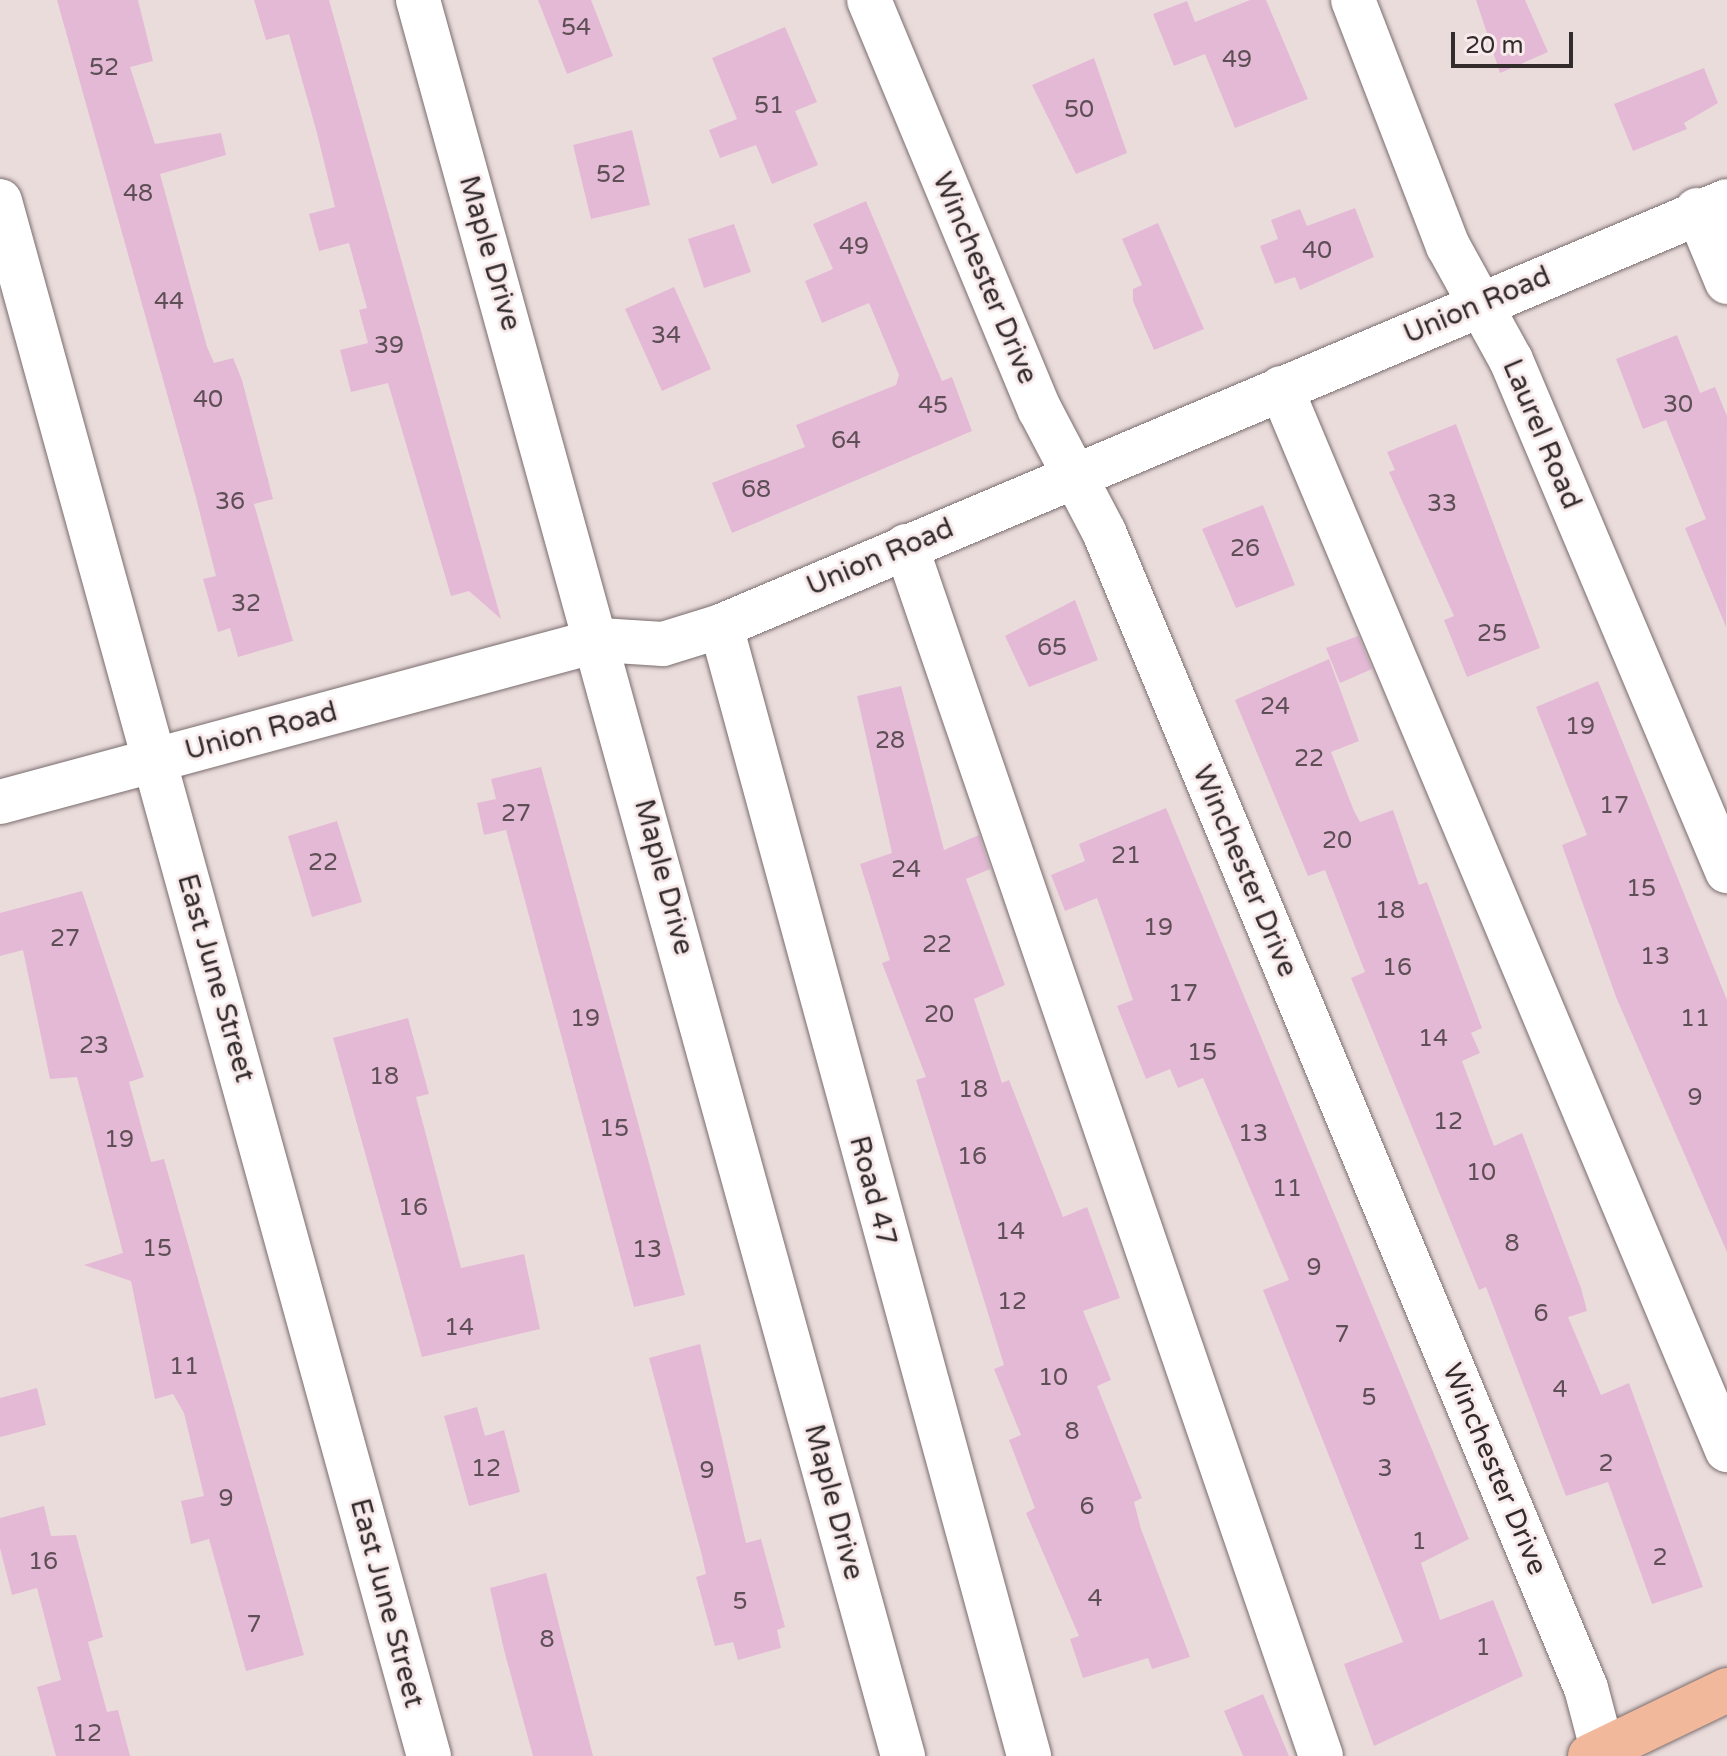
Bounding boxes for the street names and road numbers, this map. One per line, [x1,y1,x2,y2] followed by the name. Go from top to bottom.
[925,167,1045,389] street label: Winchester Drive
[452,172,528,334] street label: Maple Drive
[1398,259,1556,351] street label: Union Road
[1495,354,1589,514] street label: Laurel Road
[801,511,959,603] street label: Union Road
[181,695,341,767] street label: Union Road
[1185,760,1305,982] street label: Winchester Drive
[627,796,701,958] street label: Maple Drive
[170,870,262,1086] street label: East June Street
[842,1132,904,1250] street label: Road 47
[1435,1358,1555,1580] street label: Winchester Drive
[797,1421,871,1583] street label: Maple Drive
[343,1495,431,1711] street label: East June Street

